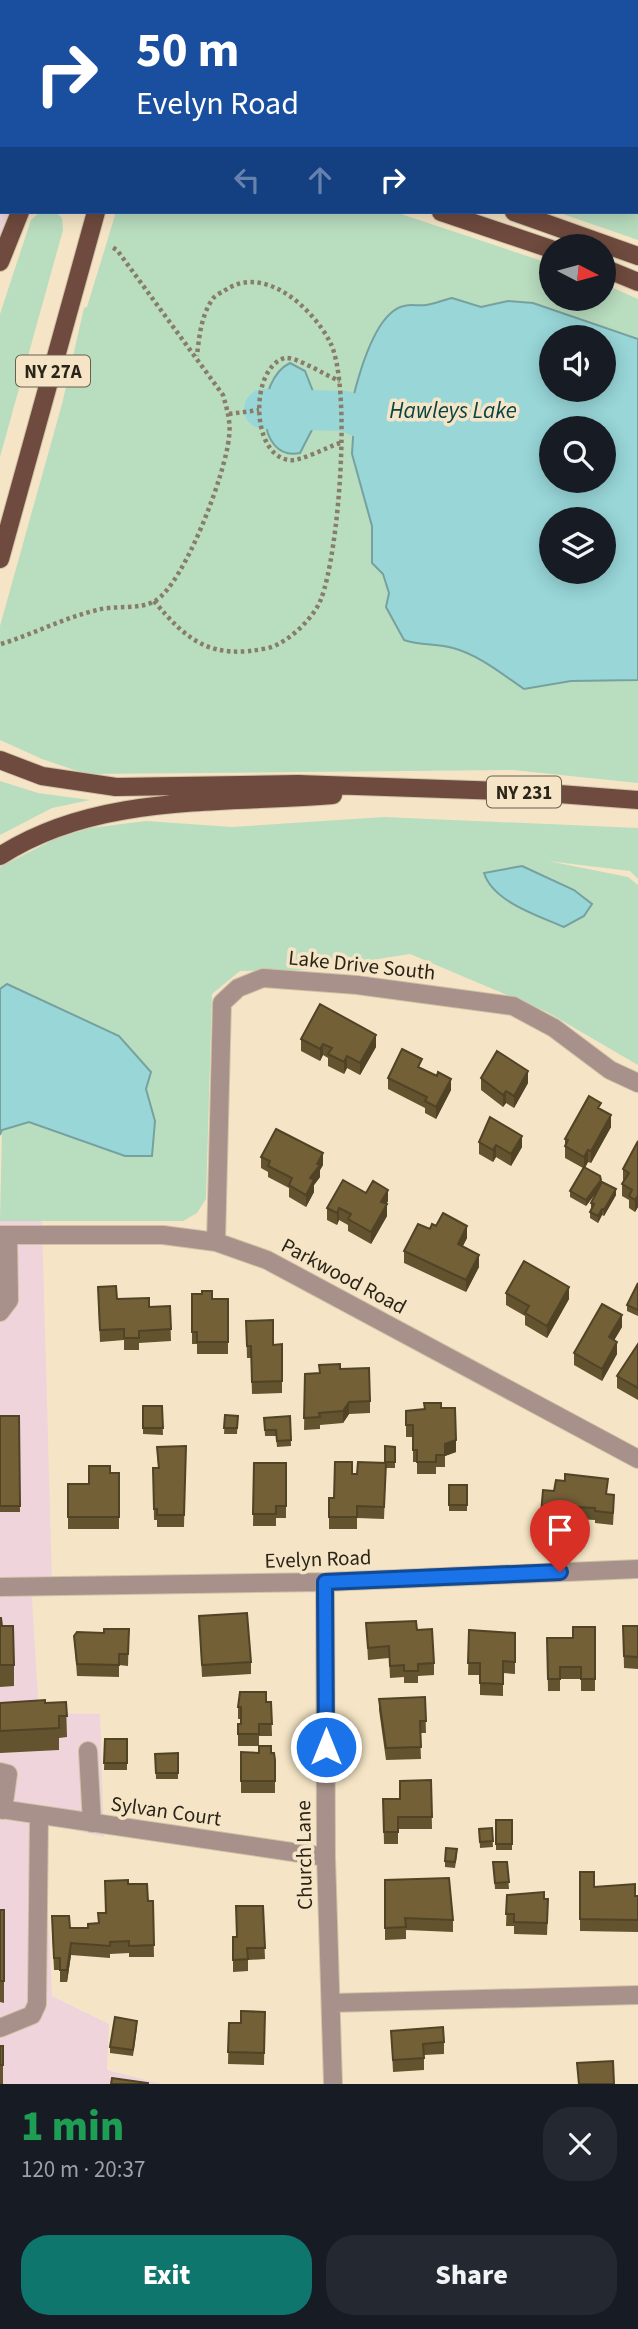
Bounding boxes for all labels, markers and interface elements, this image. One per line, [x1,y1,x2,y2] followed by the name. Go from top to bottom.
[136,16,240,86] text: 50 m
[21,28,112,119] icon: right
[136,81,299,127] text: Evelyn Road
[228,161,266,199] icon: left
[301,161,339,199] icon: ahead
[374,161,412,199] icon: right
[539,234,616,312] north arrow
[539,234,616,584] map controls
[539,325,616,402] button: sound
[16,356,90,386] road number: NY 27A
[389,394,517,427] water label: Hawleys Lake
[539,416,616,493] button: search
[539,507,616,584] button: layers
[487,776,561,807] road number: NY 231
[287,942,437,988] street label: Lake Drive South
[276,1230,412,1322] street label: Parkwood Road
[530,1500,590,1572] pin
[541,1511,579,1549] icon: arrive
[264,1542,372,1576] street label: Evelyn Road
[289,1710,363,1784] position arrow
[109,1788,223,1834] street label: Sylvan Court
[288,1800,320,1910] street label: Church Lane
[21,2097,124,2157] text: 1 min
[543,2107,617,2181] button: close
[21,2153,145,2186] text: 120 m · 20:37
[21,2235,312,2315] button: Exit
[326,2235,617,2315] button: Share

